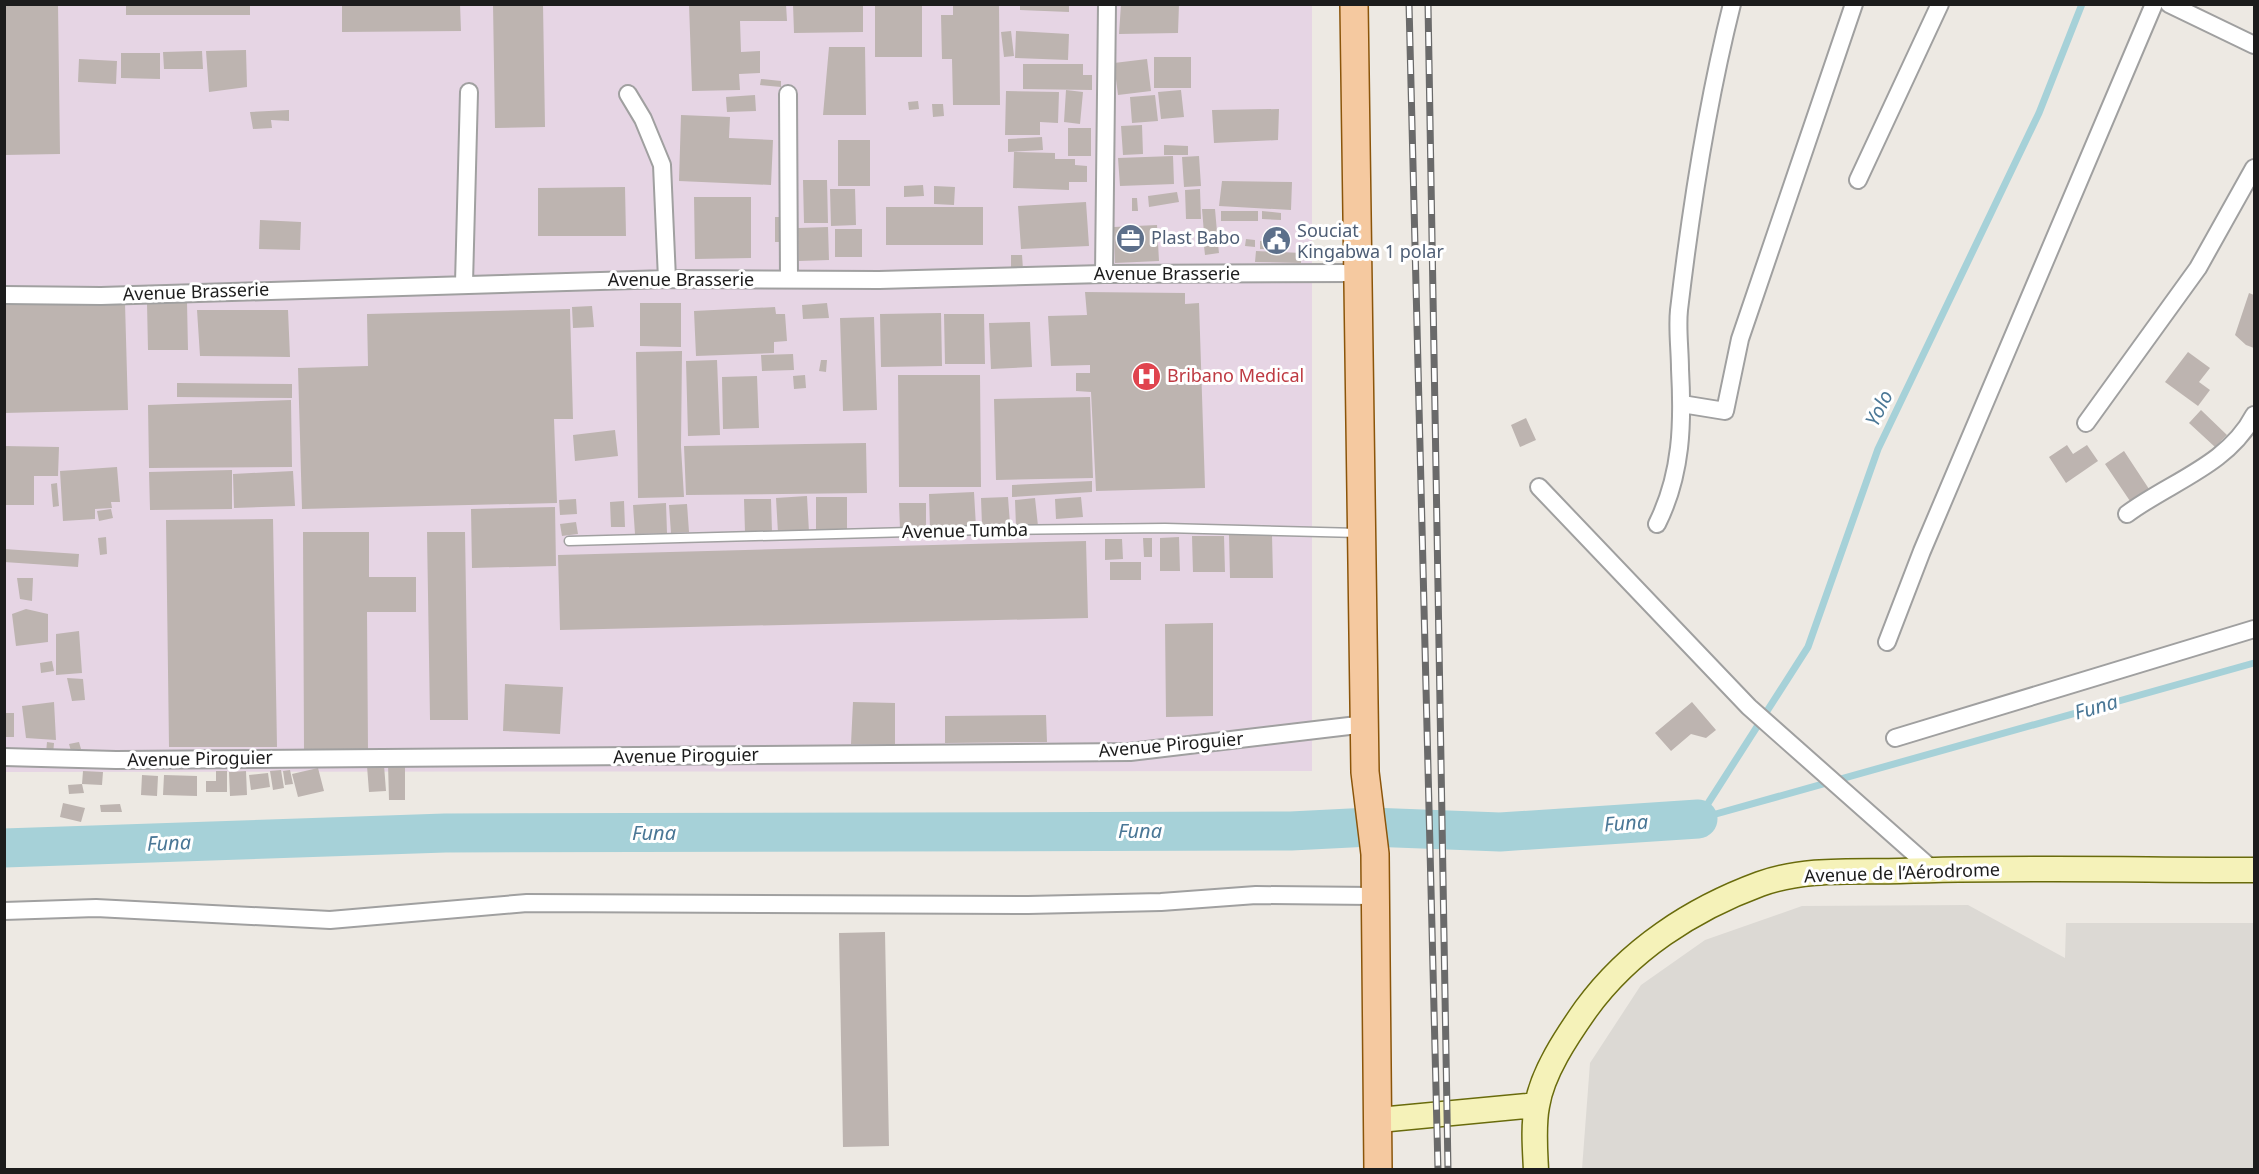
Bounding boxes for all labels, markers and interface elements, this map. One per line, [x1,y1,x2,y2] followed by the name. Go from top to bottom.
[1297,218,1444,263] place label: Souciat Kingabwa 1 polar
[1114,222,1146,254] office icon: Plast Babo
[1151,225,1240,249] place label: Plast Babo
[1260,225,1292,257] public building icon: Souciat Kingabwa 1 polar
[1094,261,1240,285] street label: Avenue Brasserie
[608,267,754,291] street label: Avenue Brasserie
[122,276,270,306] street label: Avenue Brasserie
[1130,360,1162,392] hospital icon: Bribano Medical
[1167,363,1304,387] place label: Bribano Medical
[1858,385,1899,430] water label: Yolo
[902,517,1028,543] street label: Avenue Tumba
[2071,687,2121,726] water label: Funa
[1097,726,1245,762] street label: Avenue Piroguier
[613,742,760,768] street label: Avenue Piroguier
[127,745,274,771] street label: Avenue Piroguier
[1603,807,1649,838] water label: Funa
[1118,817,1162,844] water label: Funa
[632,819,676,846] water label: Funa
[146,828,191,857] water label: Funa
[1804,857,2000,887] street label: Avenue de l’Aérodrome

